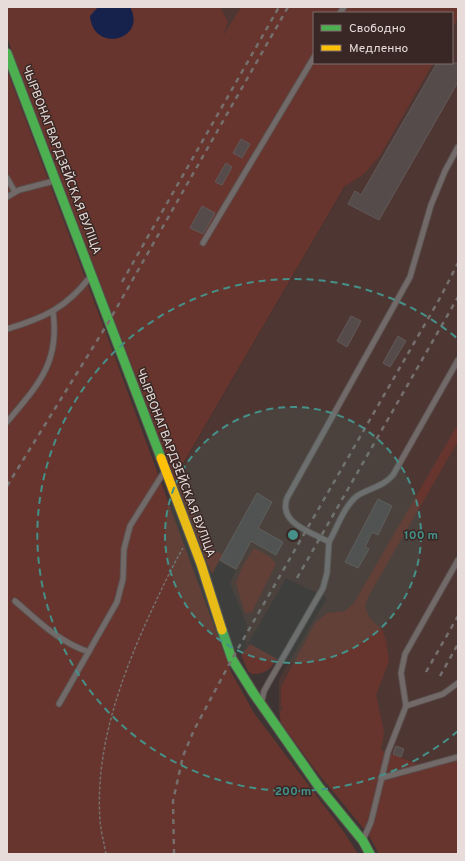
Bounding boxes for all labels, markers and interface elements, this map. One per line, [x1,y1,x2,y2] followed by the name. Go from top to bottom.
[313,12,453,64] legend
[349,21,406,37] text: Свободно
[349,41,409,57] text: Медленно
[17,63,105,257] street label: ЧЫРВОНАГВАРДЗЕЙСКАЯ ВУЛІЦА
[131,366,219,560] street label: ЧЫРВОНАГВАРДЗЕЙСКАЯ ВУЛІЦА
[286,528,300,542] centre of rings
[404,528,438,544] text: 100 m
[275,784,311,800] text: 200 m

